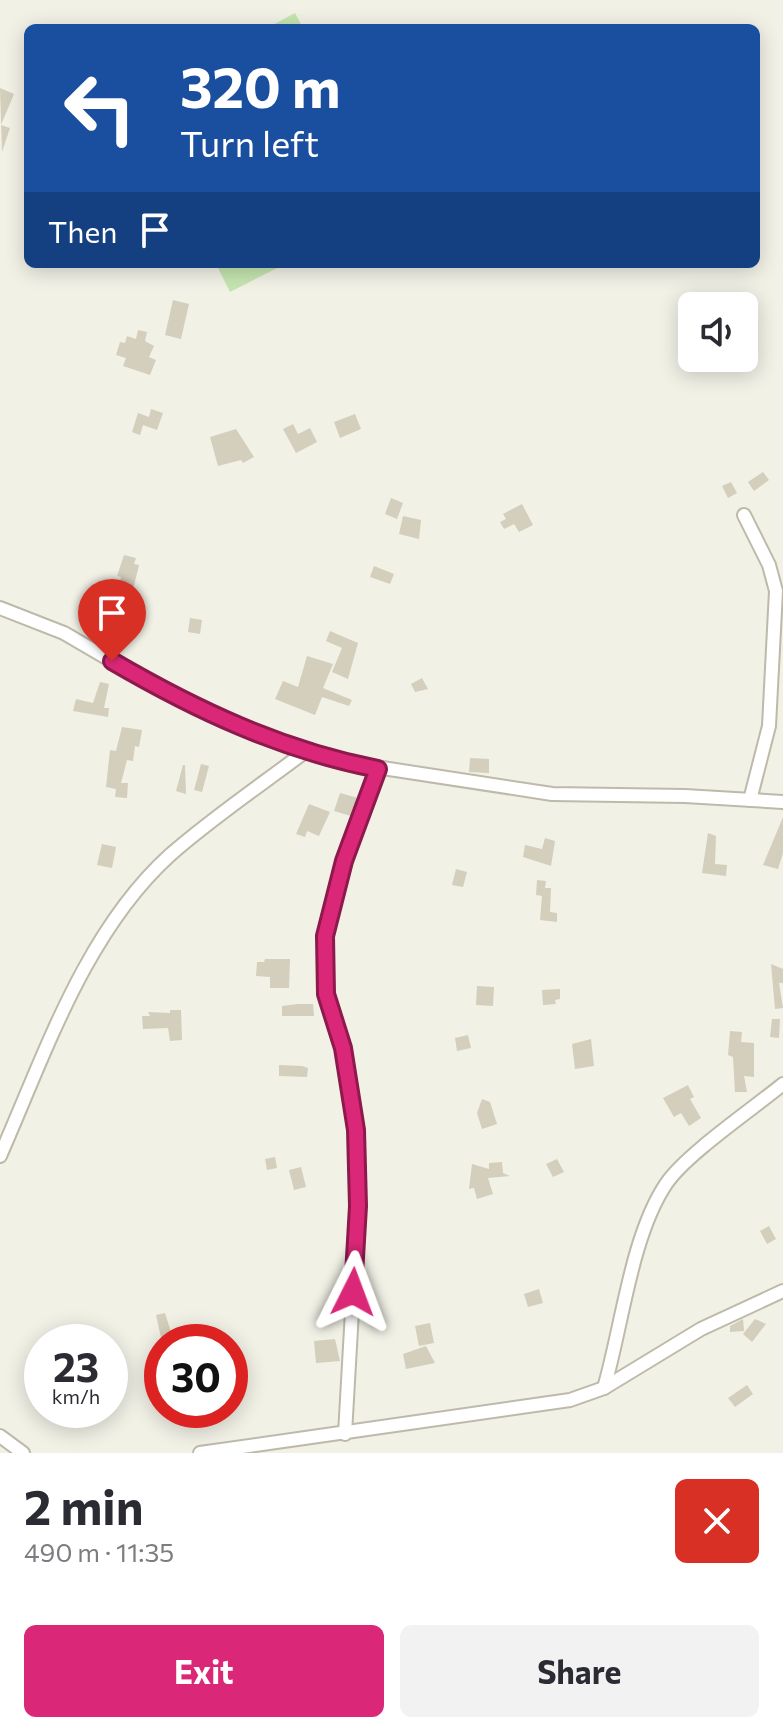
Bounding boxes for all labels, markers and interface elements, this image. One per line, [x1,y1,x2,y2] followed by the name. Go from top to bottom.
[180,51,341,120] text: 320 m
[48,56,152,160] icon: left
[180,120,319,164] text: Turn left
[133,208,177,252] icon: arrive
[48,212,117,249] text: Then
[678,292,758,372] map controls
[678,292,758,372] button: sound
[78,579,146,661] pin
[90,591,134,635] icon: arrive
[311,1250,395,1334] position arrow
[144,1324,248,1428] speed limit sign: 30
[53,1341,99,1390] text: 23
[52,1384,100,1408] text: km/h
[24,1476,144,1535] text: 2 min
[675,1479,759,1563] button: close
[24,1536,174,1567] text: 490 m · 11:35
[24,1625,384,1717] button: Exit
[400,1625,759,1717] button: Share

